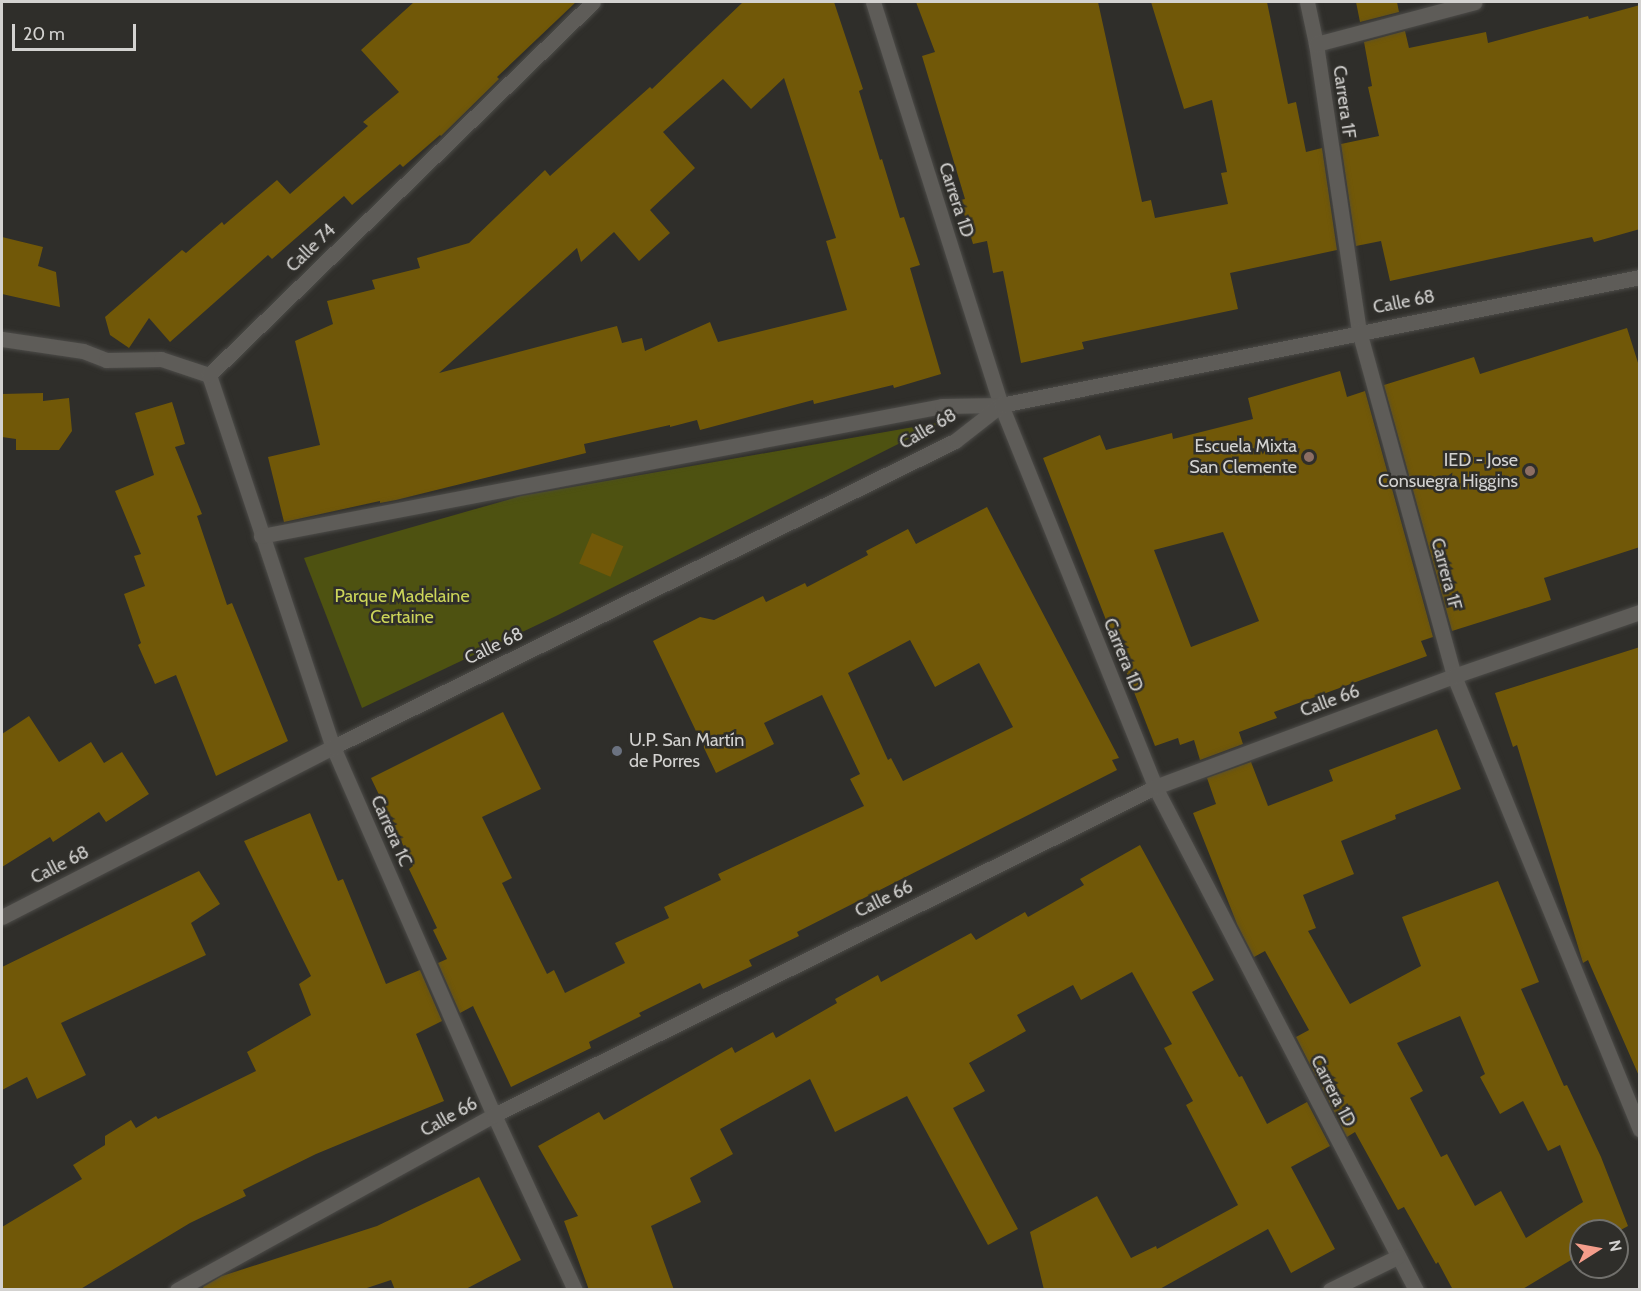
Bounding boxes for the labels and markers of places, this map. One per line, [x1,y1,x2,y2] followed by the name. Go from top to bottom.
[1189,436,1297,478] place label: Escuela Mixta San Clemente
[1302,450,1316,464] marker: Escuela Mixta San Clemente
[1378,450,1518,492] place label: IED - Jose Consuegra Higgins
[1523,464,1537,478] marker: IED - Jose Consuegra Higgins
[629,730,744,772] place label: U.P. San Martín de Porres
[610,744,624,758] marker: U.P. San Martín de Porres

